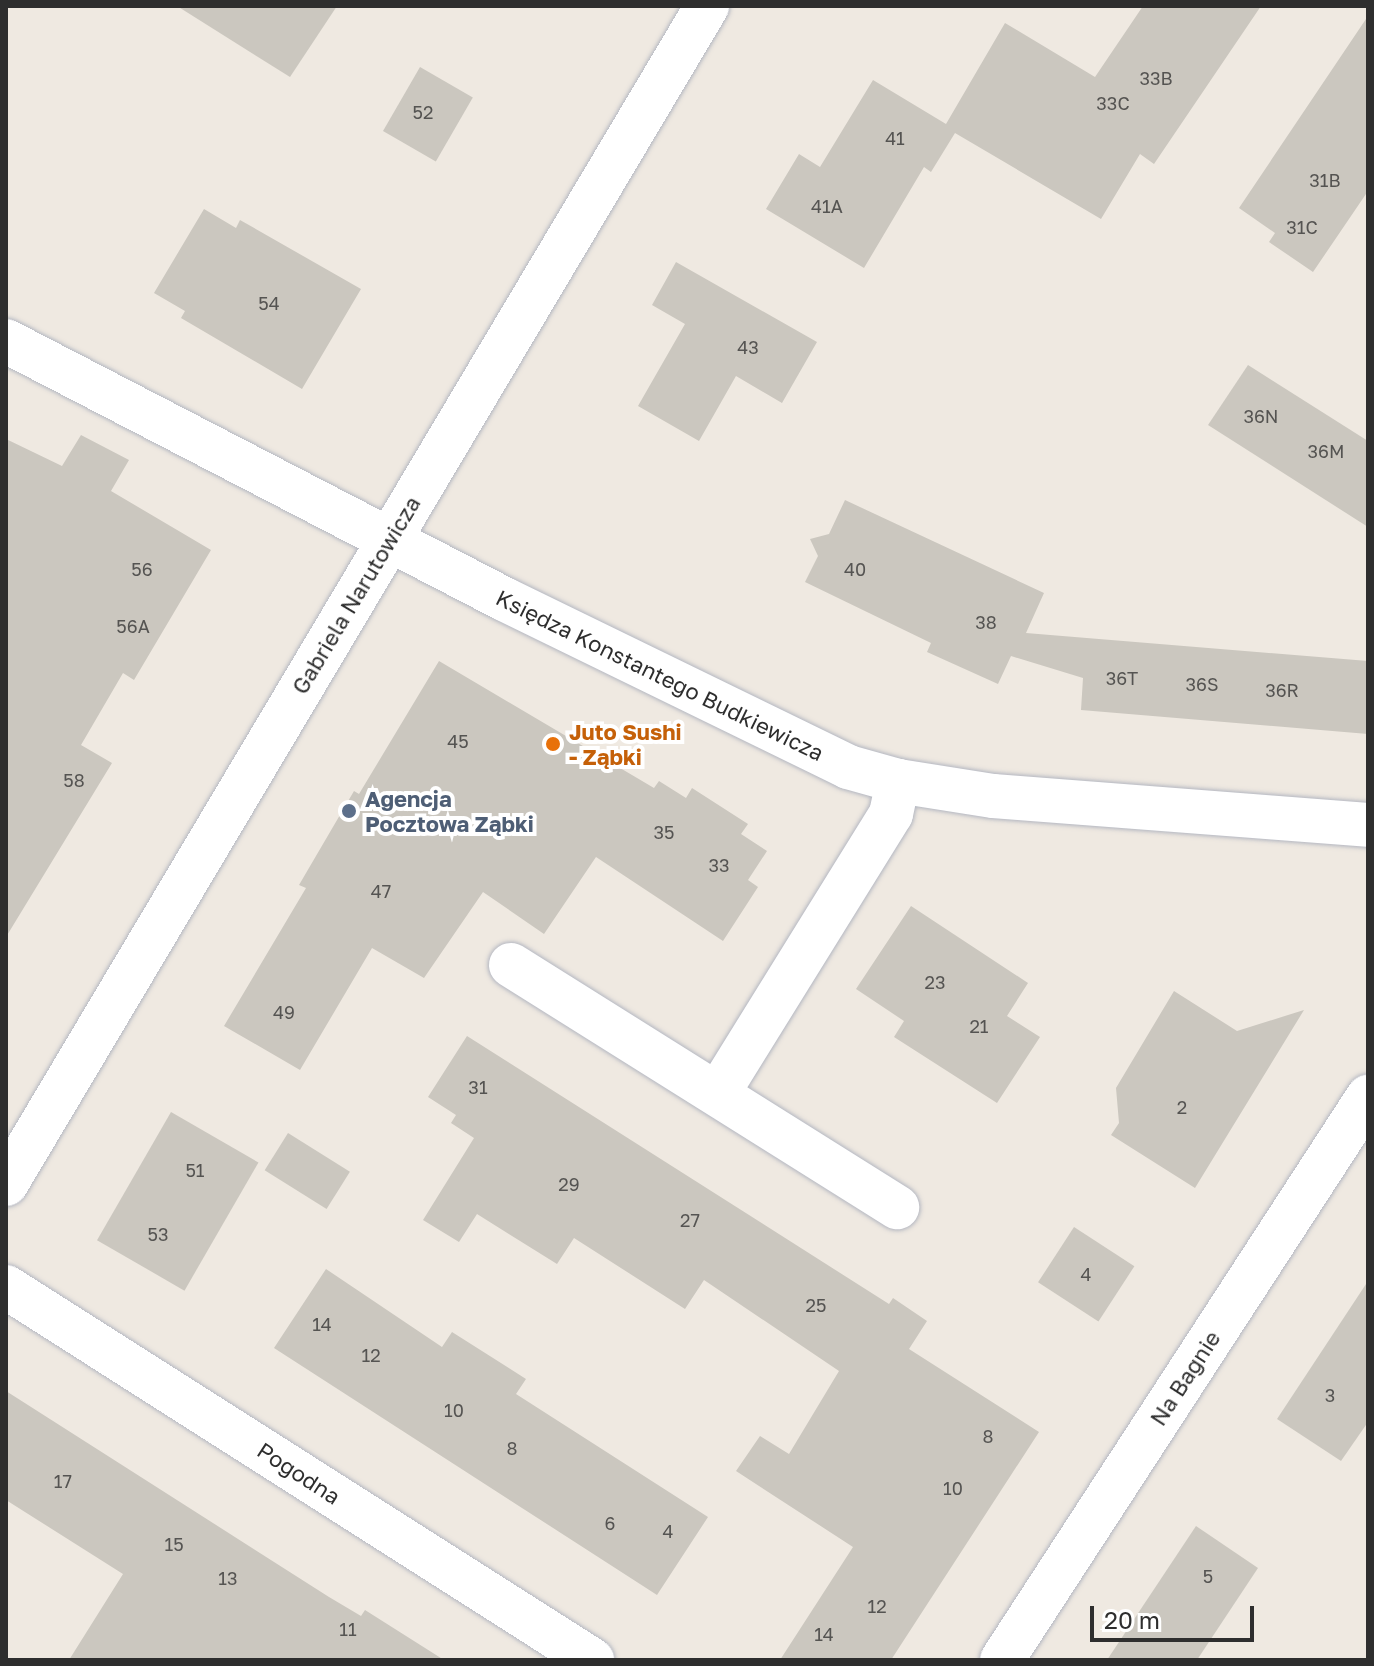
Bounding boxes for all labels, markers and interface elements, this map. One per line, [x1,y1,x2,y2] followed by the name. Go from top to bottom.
[1139,67,1173,89] house number: 33B
[1096,92,1130,114] house number: 33C
[413,101,433,123] house number: 52
[885,127,905,149] house number: 41
[1309,169,1341,191] house number: 31B
[811,195,843,217] house number: 41A
[1286,216,1318,238] house number: 31C
[258,292,280,314] house number: 54
[737,336,759,358] house number: 43
[1243,405,1279,427] house number: 36N
[1308,440,1344,462] house number: 36M
[287,491,425,699] street label: Gabriela Narutowicza
[131,558,153,580] house number: 56
[844,558,866,580] house number: 40
[492,584,828,766] street label: Księdza Konstantego Budkiewicza
[975,611,997,633] house number: 38
[116,615,150,637] house number: 56A
[1106,667,1138,689] house number: 36T
[1186,673,1218,695] house number: 36S
[1265,679,1299,701] house number: 36R
[569,718,682,770] place label: Juto Sushi - Ząbki
[447,730,469,752] house number: 45
[544,735,562,753] marker: Juto Sushi - Ząbki
[63,769,85,791] house number: 58
[365,785,534,836] place label: Agencja Pocztowa Ząbki
[340,802,358,820] marker: Agencja Pocztowa Ząbki
[654,821,674,843] house number: 35
[708,854,730,876] house number: 33
[371,880,391,902] house number: 47
[925,971,945,993] house number: 23
[273,1001,295,1023] house number: 49
[969,1015,989,1037] house number: 21
[468,1076,488,1098] house number: 31
[1177,1096,1187,1118] house number: 2
[185,1159,205,1181] house number: 51
[558,1173,580,1195] house number: 29
[680,1209,700,1231] house number: 27
[148,1223,168,1245] house number: 53
[1081,1263,1091,1285] house number: 4
[806,1294,826,1316] house number: 25
[312,1313,332,1335] house number: 14
[1145,1326,1225,1430] street label: Na Bagnie
[361,1344,381,1366] house number: 12
[1325,1384,1335,1406] house number: 3
[444,1399,464,1421] house number: 10
[983,1425,993,1447] house number: 8
[253,1436,345,1510] street label: Pogodna
[507,1437,517,1459] house number: 8
[54,1470,72,1492] house number: 17
[943,1477,963,1499] house number: 10
[605,1512,615,1534] house number: 6
[663,1520,673,1542] house number: 4
[164,1533,184,1555] house number: 15
[1203,1565,1213,1587] house number: 5
[218,1567,238,1589] house number: 13
[1094,1590,1258,1640] scale bar
[867,1595,887,1617] house number: 12
[1104,1605,1160,1634] text: 20 m
[339,1618,357,1640] house number: 11
[814,1623,834,1645] house number: 14

